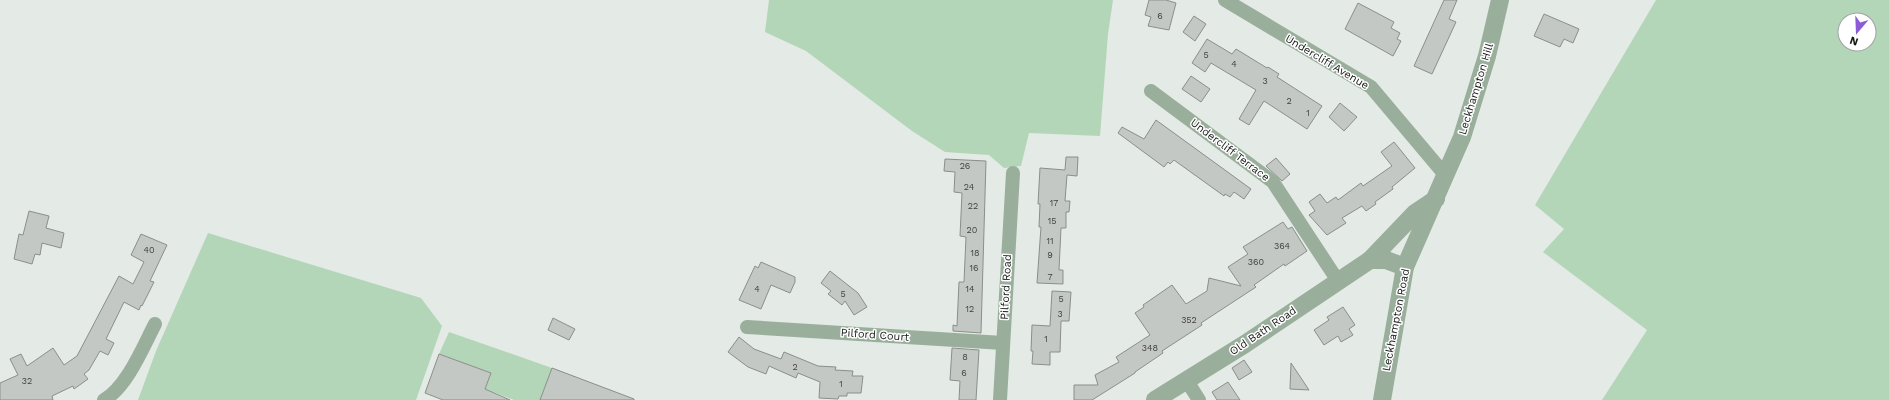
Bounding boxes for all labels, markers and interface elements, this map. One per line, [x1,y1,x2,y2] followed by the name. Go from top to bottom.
[1157,11,1163,21] house number: 6
[1837,12,1877,52] north arrow
[1283,32,1371,92] street label: Undercliff Avenue
[1848,34,1860,48] text: N
[1456,41,1496,136] street label: Leckhampton Hill
[1203,50,1209,60] house number: 5
[1231,59,1237,69] house number: 4
[1262,76,1268,86] house number: 3
[1286,96,1292,106] house number: 2
[1306,108,1310,118] house number: 1
[1188,116,1272,184] street label: Undercliff Terrace
[960,161,970,171] house number: 26
[964,182,975,192] house number: 24
[1050,198,1058,208] house number: 17
[968,201,978,211] house number: 22
[1048,216,1056,226] house number: 15
[967,225,978,235] house number: 20
[1046,236,1054,246] house number: 11
[1274,241,1291,251] house number: 364
[143,245,155,255] house number: 40
[970,248,980,258] house number: 18
[1047,250,1053,260] house number: 9
[998,254,1014,320] street label: Pilford Road
[1248,257,1265,267] house number: 360
[970,263,978,273] house number: 16
[1380,268,1412,372] street label: Leckhampton Road
[1047,272,1053,282] house number: 7
[754,284,760,294] house number: 4
[965,284,975,294] house number: 14
[840,289,846,299] house number: 5
[1058,294,1064,304] house number: 5
[966,304,974,314] house number: 12
[1227,304,1299,358] street label: Old Bath Road
[1057,309,1063,319] house number: 3
[1181,315,1197,325] house number: 352
[840,326,910,344] street label: Pilford Court
[1044,334,1048,344] house number: 1
[1142,343,1158,353] house number: 348
[962,352,968,362] house number: 8
[792,362,798,372] house number: 2
[961,368,967,378] house number: 6
[22,376,32,386] house number: 32
[839,379,843,389] house number: 1

